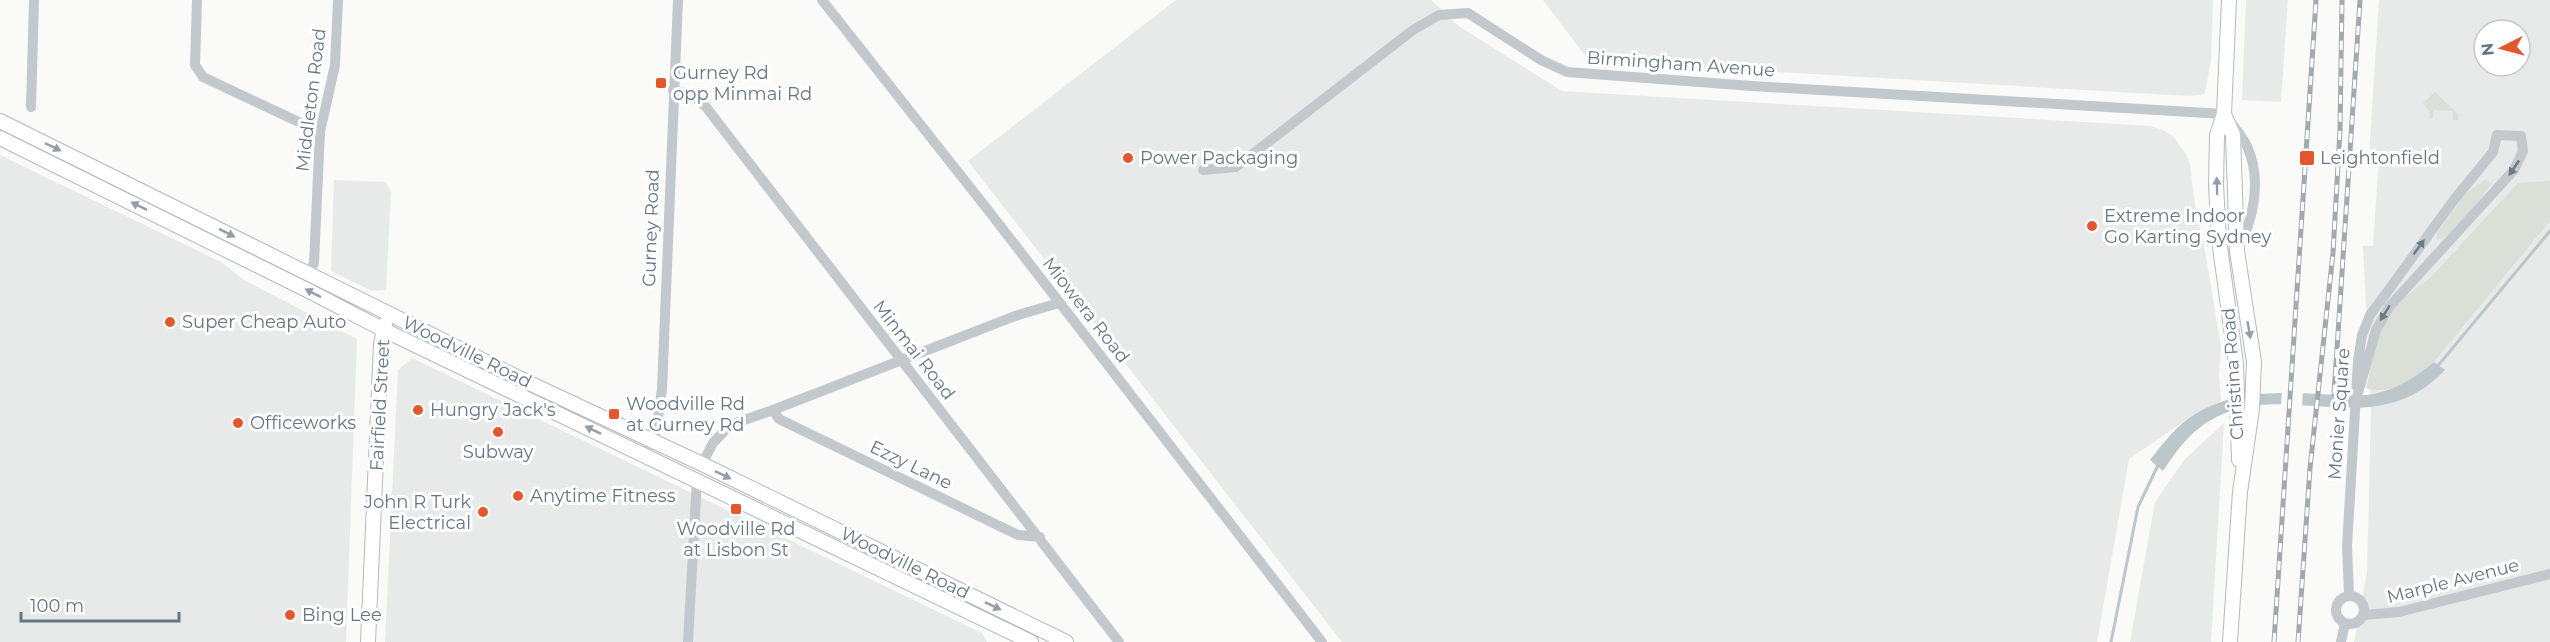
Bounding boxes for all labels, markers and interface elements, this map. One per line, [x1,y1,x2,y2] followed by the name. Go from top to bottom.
[2472,18,2532,78] north arrow
[291,27,331,173] street label: Middleton Road
[2477,42,2498,57] text: N
[1586,46,1776,82] street label: Birmingham Avenue
[673,62,812,105] place label: Gurney Rd opp Minmai Rd
[654,76,668,90] marker: Gurney Rd opp Minmai Rd
[44,142,61,151] one-way arrow
[1140,147,1298,169] place label: Power Packaging
[2320,147,2440,169] place label: Leightonfield
[2298,149,2316,167] marker: Leightonfield
[1121,151,1135,165] marker: Power Packaging
[2509,160,2520,176] one-way arrow
[638,169,664,287] street label: Gurney Road
[2212,176,2222,195] one-way arrow
[130,202,147,211] one-way arrow
[2104,205,2272,248] place label: Extreme Indoor Go Karting Sydney
[2085,219,2099,233] marker: Extreme Indoor Go Karting Sydney
[219,229,236,238] one-way arrow
[2413,239,2425,254] one-way arrow
[1038,253,1134,367] street label: Miowera Road
[305,288,322,298] one-way arrow
[868,296,960,404] street label: Minmai Road
[2379,305,2390,322] one-way arrow
[2217,307,2249,441] street label: Christina Road
[182,311,346,333] place label: Super Cheap Auto
[399,311,535,393] street label: Woodville Road
[163,315,177,329] marker: Super Cheap Auto
[2245,321,2254,340] one-way arrow
[366,339,394,471] street label: Fairfield Street
[2323,347,2355,481] street label: Monier Square
[626,393,745,436] place label: Woodville Rd at Gurney Rd
[430,399,556,421] place label: Hungry Jack's
[411,403,425,417] marker: Hungry Jack's
[607,407,621,421] marker: Woodville Rd at Gurney Rd
[250,412,356,434] place label: Officeworks
[231,416,245,430] marker: Officeworks
[491,425,505,439] marker: Subway
[584,425,601,435] one-way arrow
[866,436,956,494] street label: Ezzy Lane
[463,441,534,463] place label: Subway
[714,469,732,479] one-way arrow
[530,485,676,507] place label: Anytime Fitness
[511,489,525,503] marker: Anytime Fitness
[363,491,471,534] place label: John R Turk Electrical
[729,502,743,516] marker: Woodville Rd at Lisbon St
[476,505,490,519] marker: John R Turk Electrical
[677,518,795,561] place label: Woodville Rd at Lisbon St
[837,522,973,604] street label: Woodville Road
[2385,554,2521,608] street label: Marple Avenue
[21,585,178,623] scale bar
[30,595,84,617] text: 100 m
[984,601,1001,611] one-way arrow
[302,604,382,626] place label: Bing Lee
[283,608,297,622] marker: Bing Lee

